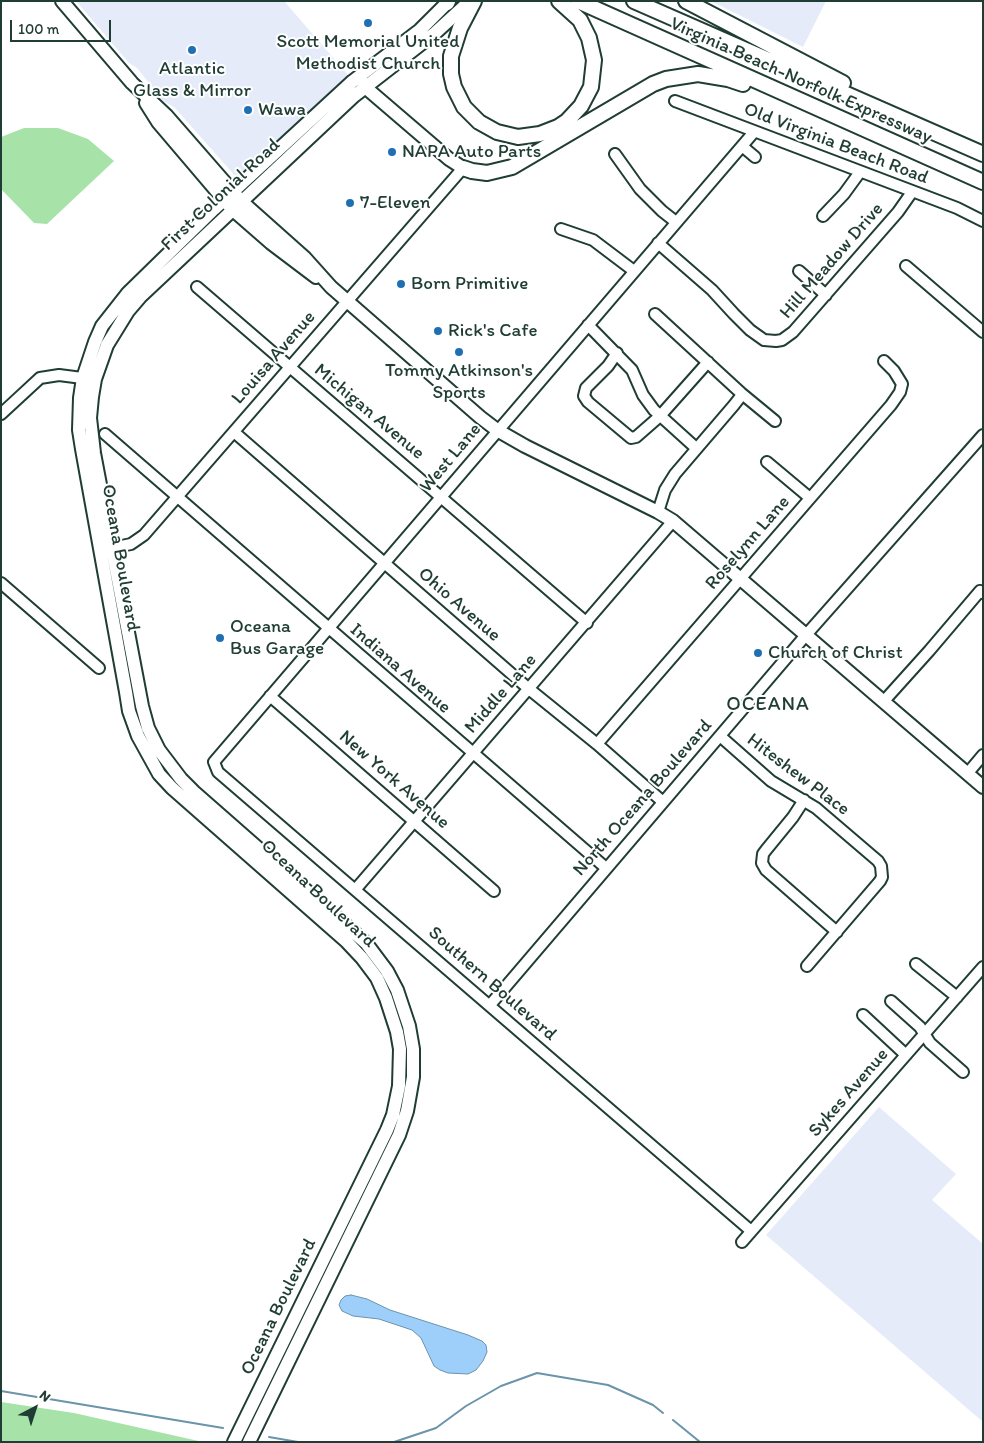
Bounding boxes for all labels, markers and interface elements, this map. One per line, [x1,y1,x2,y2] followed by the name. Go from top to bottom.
[12,10,114,42] scale bar
[666,13,936,149] street label: Virginia Beach-Norfolk Expressway
[362,17,374,29] marker: Scott Memorial United Methodist Church
[18,20,59,38] text: 100 m
[277,31,459,75] place label: Scott Memorial United Methodist Church
[186,44,198,56] marker: Atlantic Glass & Mirror
[133,58,251,102] place label: Atlantic Glass & Mirror
[740,98,932,190] street label: Old Virginia Beach Road
[258,99,306,121] place label: Wawa
[242,104,254,116] marker: Wawa
[157,134,285,256] street label: First Colonial Road
[402,141,541,163] place label: NAPA Auto Parts
[386,146,398,158] marker: NAPA Auto Parts
[360,192,431,214] place label: 7-Eleven
[344,197,356,209] marker: 7-Eleven
[775,198,889,324] street label: Hill Meadow Drive
[411,273,528,295] place label: Born Primitive
[395,278,407,290] marker: Born Primitive
[227,307,321,409] street label: Louisa Avenue
[448,320,537,342] place label: Rick's Cafe
[432,325,444,337] marker: Rick's Cafe
[453,346,465,358] marker: Tommy Atkinson's Sports
[309,359,429,465] street label: Michigan Avenue
[385,360,533,404] place label: Tommy Atkinson's Sports
[415,419,487,497] street label: West Lane
[96,483,144,633] street label: Oceana Boulevard
[701,491,795,595] street label: Roselynn Lane
[413,563,505,647] street label: Ohio Avenue
[230,616,324,660] place label: Oceana Bus Garage
[345,619,455,719] street label: Indiana Avenue
[214,632,226,644] marker: Oceana Bus Garage
[768,642,903,664] place label: Church of Christ
[752,647,764,659] marker: Church of Christ
[460,649,542,739] street label: Middle Lane
[725,693,811,717] district label: OCEANA
[569,715,717,881] street label: North Oceana Boulevard
[334,726,454,834] street label: New York Avenue
[742,729,854,821] street label: Hiteshew Place
[256,835,380,953] street label: Oceana Boulevard
[423,922,561,1046] street label: Southern Boulevard
[804,1044,894,1142] street label: Sykes Avenue
[236,1235,322,1379] street label: Oceana Boulevard
[10,1383,60,1433] north arrow
[36,1387,54,1406] text: N

